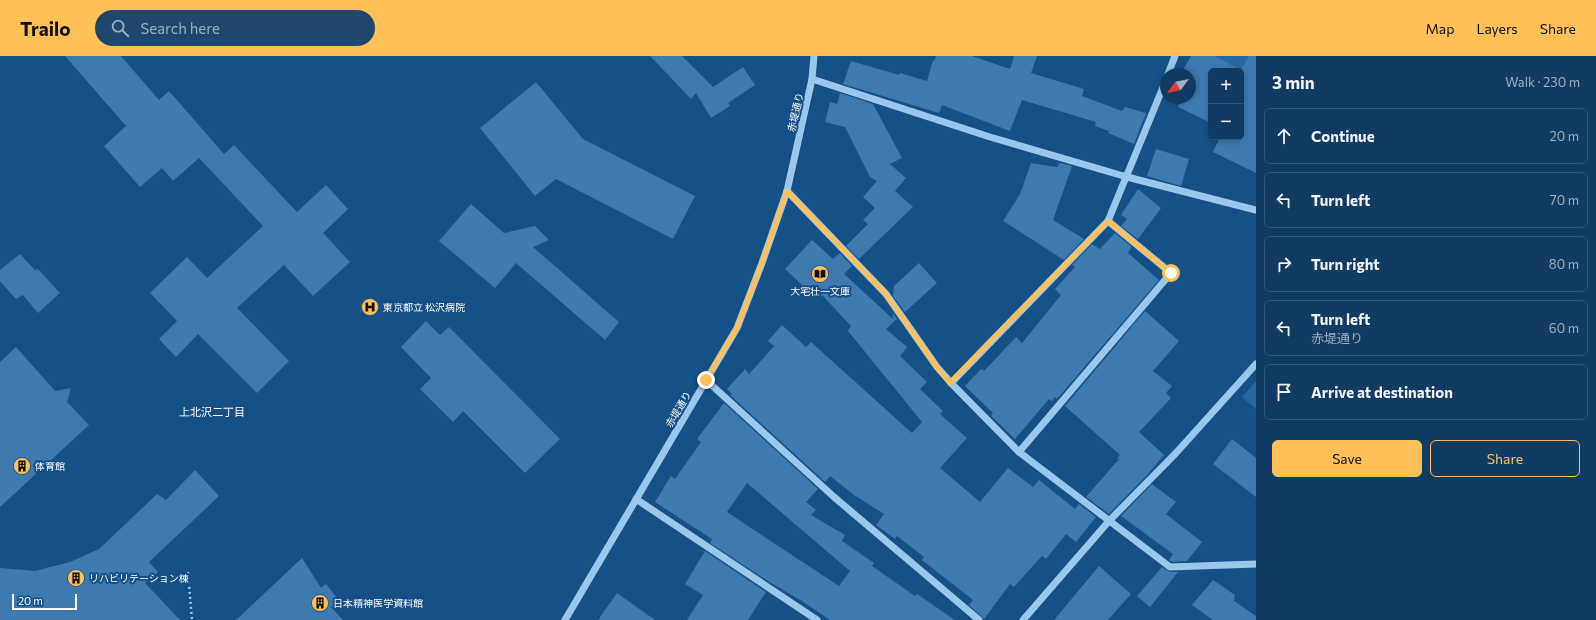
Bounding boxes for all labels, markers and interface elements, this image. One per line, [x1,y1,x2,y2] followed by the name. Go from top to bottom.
[95,10,375,46] search box
[20,17,71,40] text: Trailo
[109,17,131,39] icon: search
[141,19,220,37] text: Search here
[1426,20,1454,37] text: Map
[1476,20,1518,37] text: Layers
[1540,20,1576,37] text: Share
[1160,68,1196,104] north arrow
[1208,68,1244,140] map controls
[1208,68,1244,104] button: +
[1272,72,1315,93] text: 3 min
[1505,74,1580,90] text: Walk · 230 m
[785,91,805,133] street label: 赤堤通り
[1208,104,1244,140] button: −
[1273,125,1295,147] icon: ahead
[1311,127,1375,145] text: Continue
[1550,128,1579,144] text: 20 m
[1273,189,1295,211] icon: left
[1311,191,1370,209] text: Turn left
[1550,192,1579,208] text: 70 m
[1273,253,1295,275] icon: right
[1311,255,1380,273] text: Turn right
[1549,256,1579,272] text: 80 m
[810,264,830,284] library icon: 大宅壮一文庫
[1162,264,1180,282] route start
[790,285,850,297] place label: 大宅壮一文庫
[360,297,380,317] hospital icon: 東京都立 松沢病院
[383,301,465,313] place label: 東京都立 松沢病院
[1311,310,1370,328] text: Turn left
[1273,317,1295,339] icon: left
[1549,320,1579,336] text: 60 m
[1311,330,1363,346] text: 赤堤通り
[697,371,715,389] route end
[1273,381,1295,403] icon: arrive
[1311,383,1453,401] text: Arrive at destination
[663,389,693,429] street label: 赤堤通り
[179,405,245,418] district label: 上北沢二丁目
[1272,440,1422,477] button: Save
[1430,440,1580,477] button: Share
[12,456,32,476] building icon: 体育館
[35,460,65,472] place label: 体育館
[66,568,86,588] building icon: リハビリテーション棟
[89,572,189,584] place label: リハビリテーション棟
[12,592,77,611] scale bar
[310,593,330,613] building icon: 日本精神医学資料館
[18,594,43,607] text: 20 m
[333,597,423,609] place label: 日本精神医学資料館

